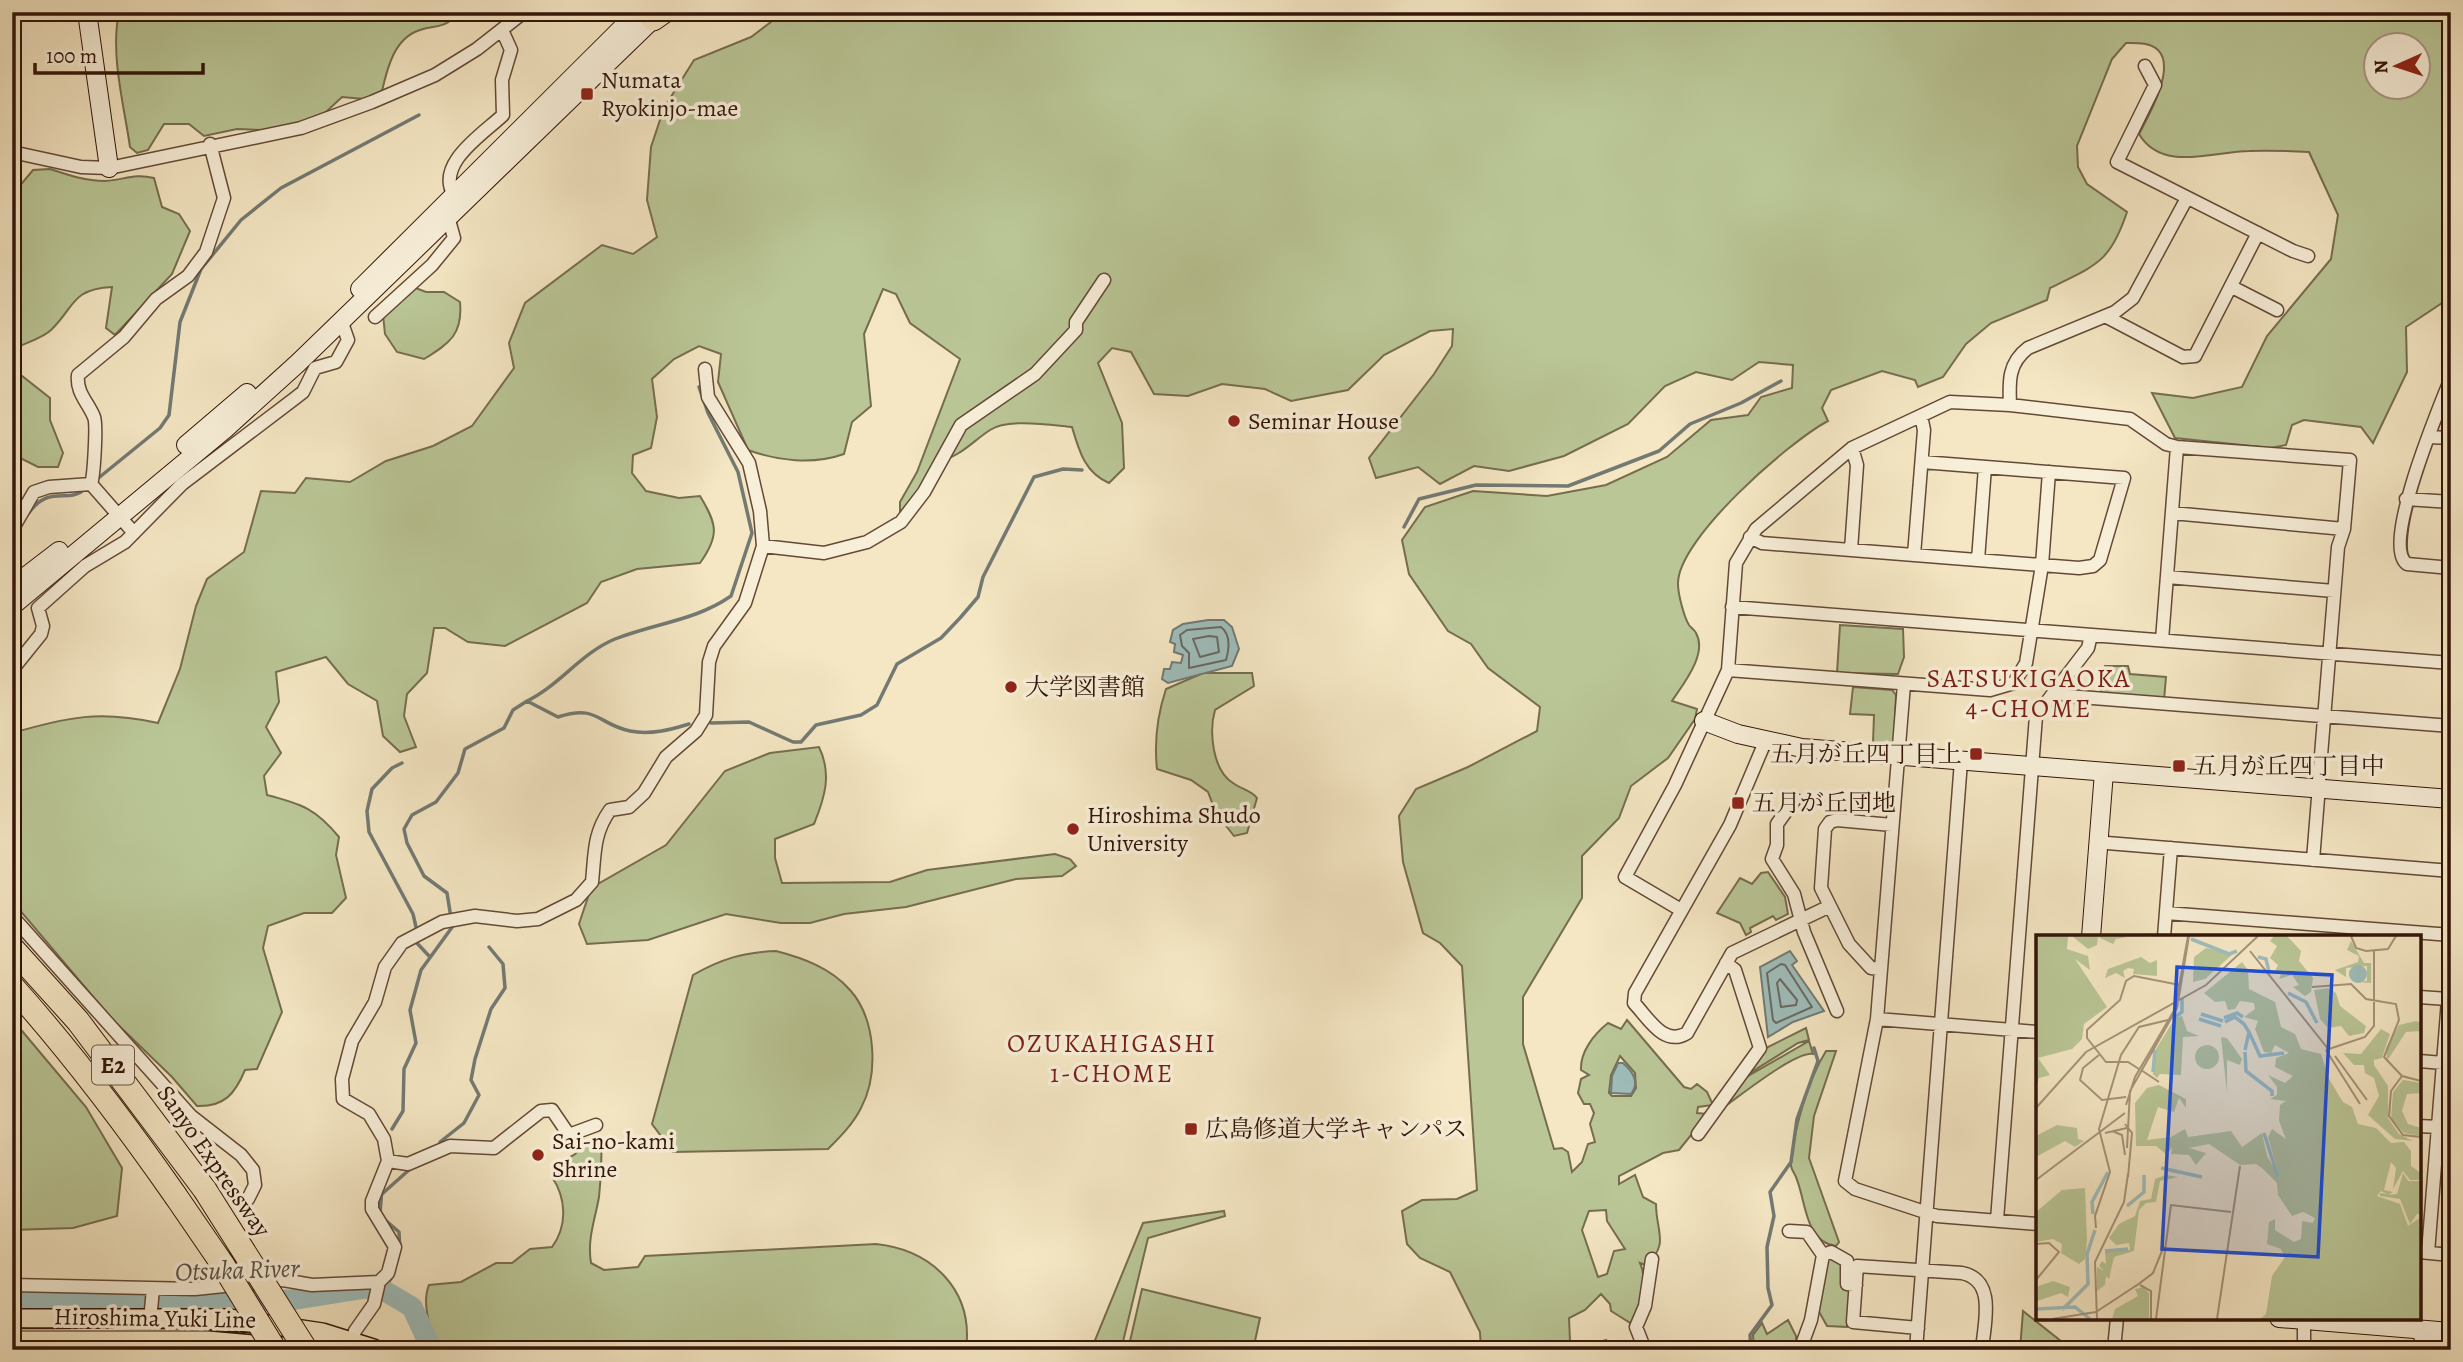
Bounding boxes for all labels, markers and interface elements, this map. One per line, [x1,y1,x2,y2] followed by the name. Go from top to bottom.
[35,32,203,76] scale bar
[2362,32,2432,102] north arrow
[46,42,97,70] text: 100 m
[2368,59,2394,74] text: N
[601,64,738,124] place label: Numata Ryokinjo-mae
[579,86,595,102] marker: Numata Ryokinjo-mae
[1248,405,1399,437] place label: Seminar House
[1226,413,1242,429] marker: Seminar House
[1926,661,2132,726] district label: SATSUKIGAOKA 4-CHOME
[1025,671,1145,703] place label: 大学図書館
[1003,679,1019,695] marker: 大学図書館
[1770,738,1962,770] place label: 五月が丘四丁目上
[1968,746,1984,762] marker: 五月が丘四丁目上
[2193,750,2385,782] place label: 五月が丘四丁目中
[2171,758,2187,774] marker: 五月が丘四丁目中
[1752,787,1896,819] place label: 五月が丘団地
[1730,795,1746,811] marker: 五月が丘団地
[1087,799,1261,859] place label: Hiroshima Shudo University
[1065,821,1081,837] marker: Hiroshima Shudo University
[2036,935,2421,1320] inset map
[1007,1026,1217,1091] district label: OZUKAHIGASHI 1-CHOME
[92,1046,134,1084] road number: E2
[150,1079,278,1243] street label: Sanyo Expressway
[1205,1113,1467,1145] place label: 広島修道大学キャンパス
[1183,1121,1199,1137] marker: 広島修道大学キャンパス
[552,1125,675,1185] place label: Sai-no-kami Shrine
[530,1147,546,1163] marker: Sai-no-kami Shrine
[174,1250,301,1290] water label: Otsuka River
[54,1300,256,1336] street label: Hiroshima Yuki Line

